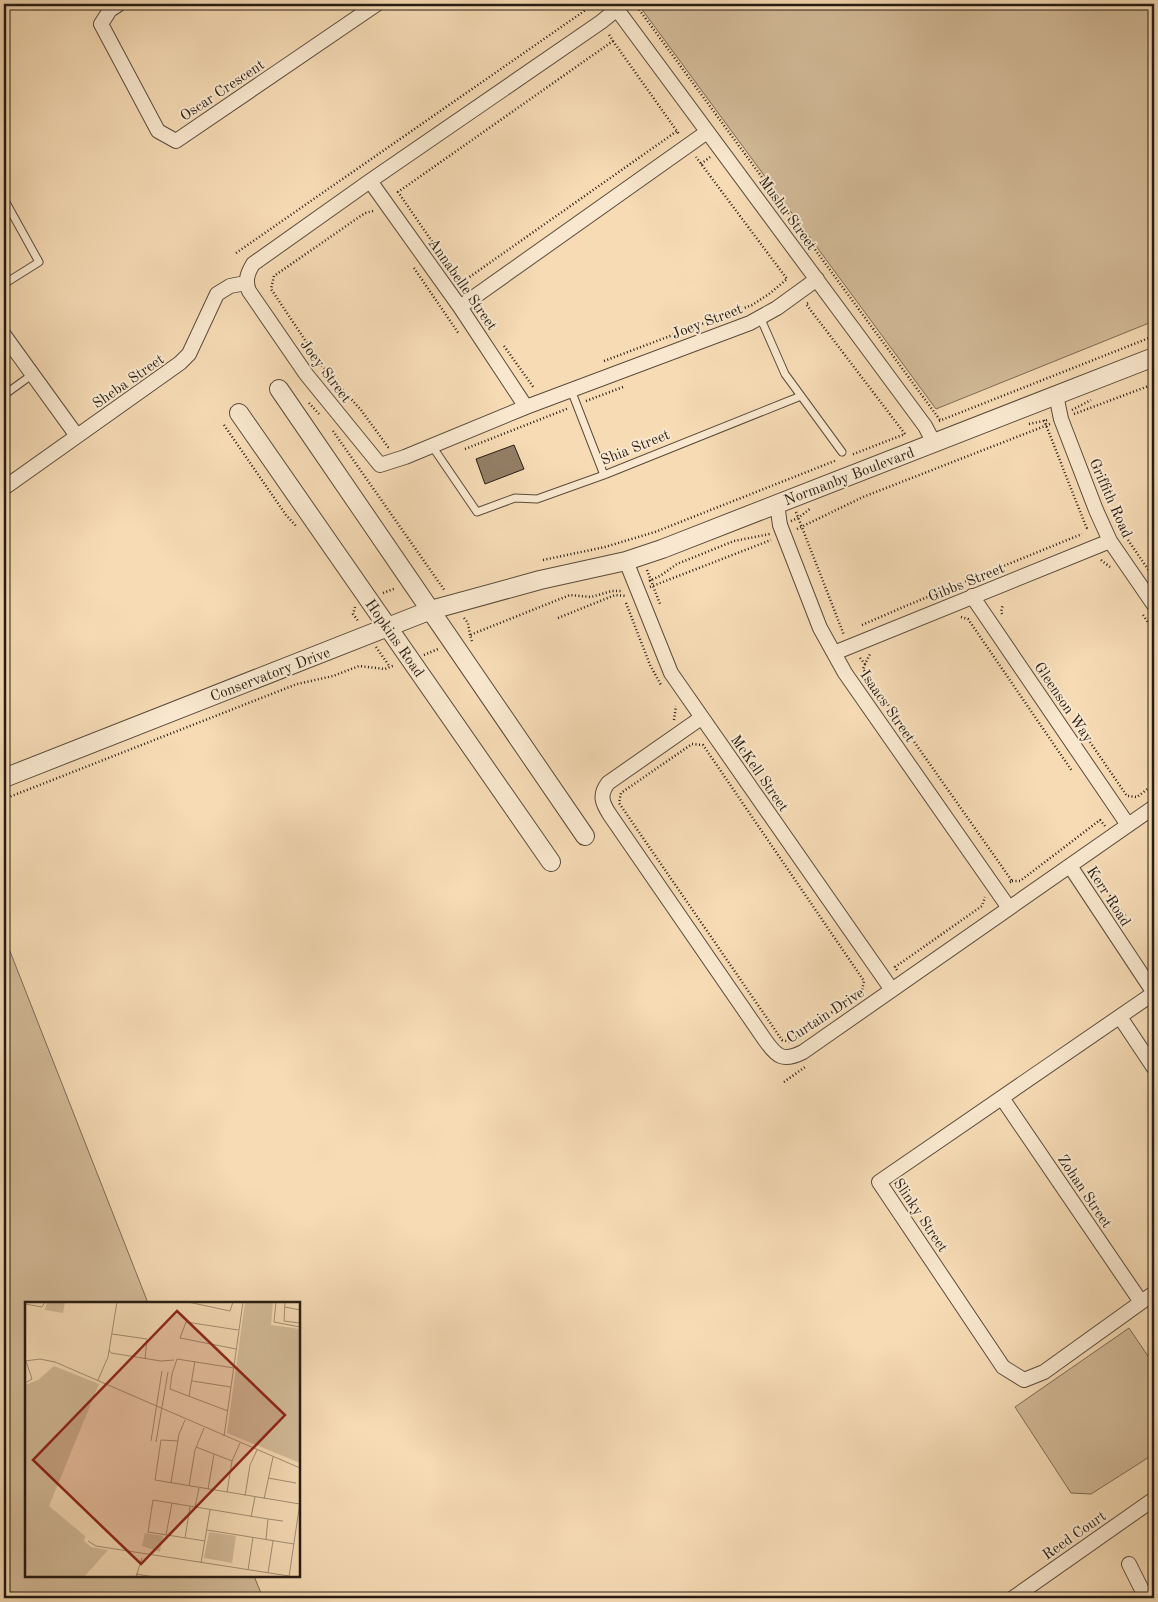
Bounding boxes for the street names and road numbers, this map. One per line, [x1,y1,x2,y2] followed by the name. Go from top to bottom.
[178,58,268,125] street label: Oscar Crescent
[755,174,818,254] street label: Mushu Street
[424,236,499,334] street label: Annabelle Street
[670,302,745,343] street label: Joey Street
[296,338,353,406] street label: Joey Street
[90,352,167,412] street label: Sheba Street
[599,428,672,469] street label: Shia Street
[782,446,917,509] street label: Normanby Boulevard
[1086,457,1134,541] street label: Griffith Road
[926,561,1007,605] street label: Gibbs Street
[361,597,426,681] street label: Hopkins Road
[209,646,333,705] street label: Conservatory Drive
[1031,660,1095,746] street label: Gleenson Way
[856,668,917,746] street label: Isaacs Street
[727,733,791,815] street label: McKell Street
[1083,864,1133,930] street label: Kerr Road
[784,986,867,1047] street label: Curtain Drive
[1054,1152,1114,1231] street label: Zohan Street
[890,1176,950,1255] street label: Slinky Street
[1040,1509,1109,1563] street label: Reed Court

